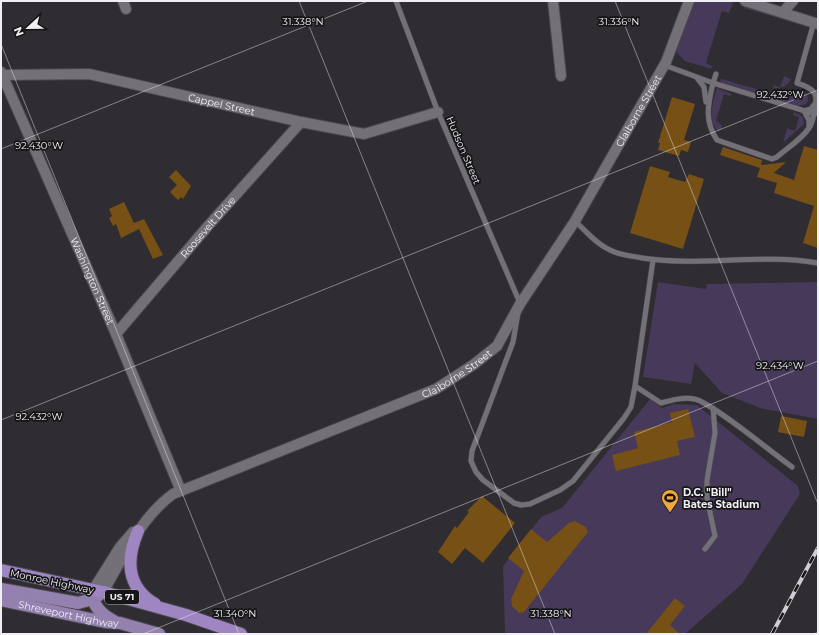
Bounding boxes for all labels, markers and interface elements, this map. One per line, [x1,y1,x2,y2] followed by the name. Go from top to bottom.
[8,8,48,48] north arrow
[282,15,324,28] text: 31.338°N
[599,15,639,28] text: 31.336°N
[11,25,27,38] text: N
[613,72,664,149] street label: Claiborne Street
[756,88,804,101] text: 92.432°W
[187,91,256,118] street label: Cappel Street
[443,114,484,186] street label: Hudson Street
[15,139,63,152] text: 92.430°W
[178,194,238,261] street label: Roosevelt Drive
[67,235,117,327] street label: Washington Street
[420,347,494,401] street label: Claiborne Street
[756,359,804,372] text: 92.434°W
[15,410,63,423] text: 92.432°W
[683,486,760,511] place label: D.C. "Bill" Bates Stadium
[660,488,680,513] sports icon: D.C. "Bill" Bates Stadium
[9,566,96,597] street label: Monroe Highway
[105,590,139,604] road number: US 71
[17,598,120,630] street label: Shreveport Highway
[214,607,256,620] text: 31.340°N
[530,607,572,620] text: 31.338°N

